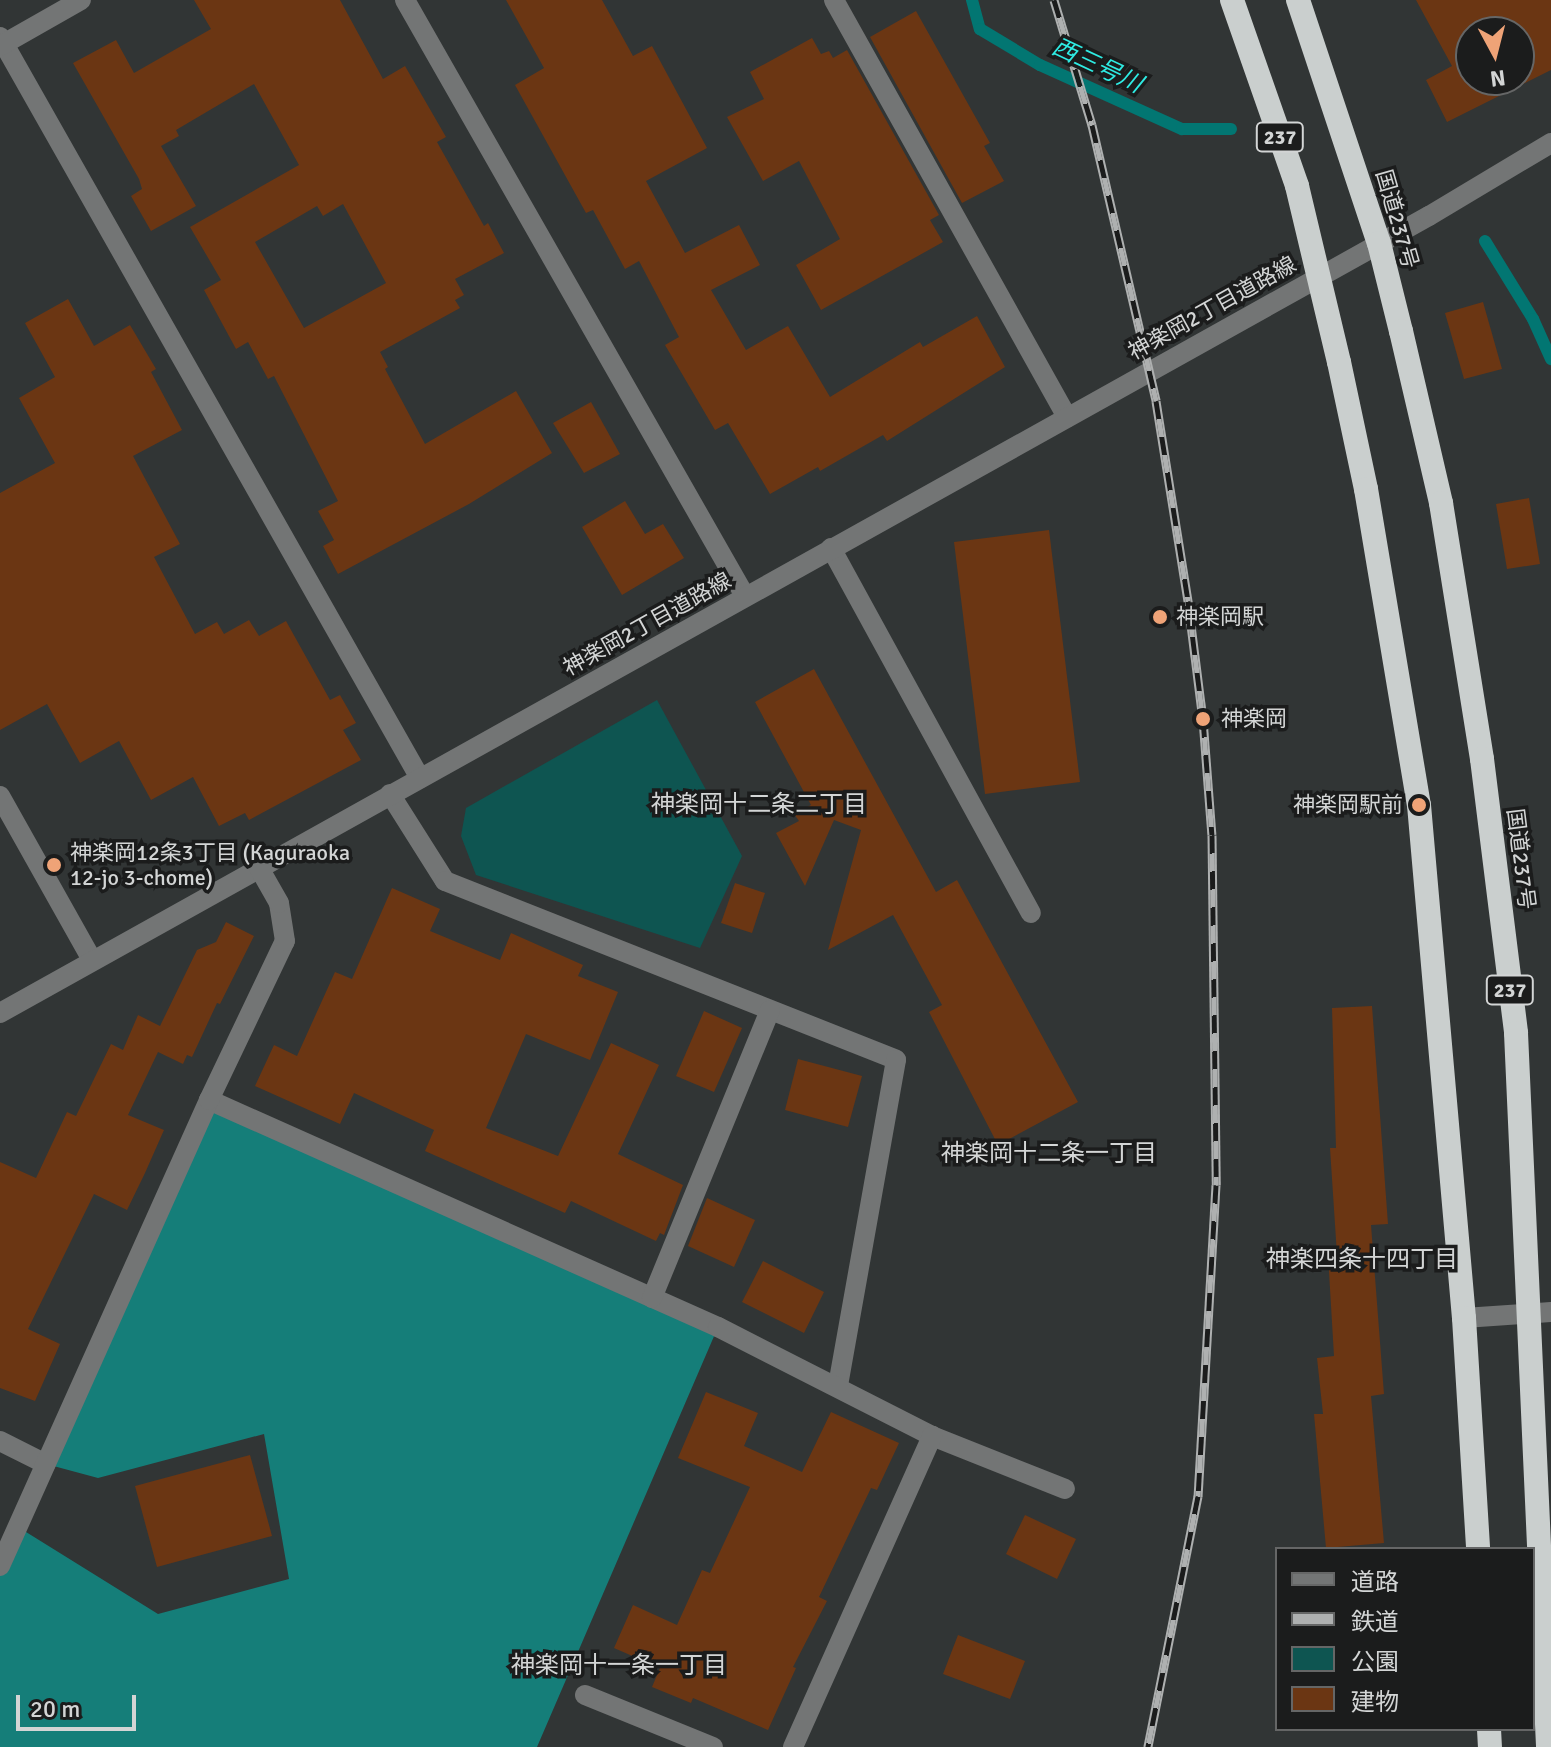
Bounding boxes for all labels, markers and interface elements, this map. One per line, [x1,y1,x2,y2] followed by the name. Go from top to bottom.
[1455,16,1535,96] north arrow
[1047,33,1147,99] water label: 西三号川
[1488,64,1507,93] text: N
[1254,121,1306,153] road number: 237
[1370,167,1424,271] street label: 国道237号
[1123,251,1301,365] street label: 神楽岡2丁目道路線
[558,567,736,681] street label: 神楽岡2丁目道路線
[1176,604,1264,630] place label: 神楽岡駅
[1151,608,1169,626] marker: 神楽岡駅
[1221,706,1287,732] place label: 神楽岡
[1192,708,1214,730] marker: 神楽岡
[651,791,867,819] district label: 神楽岡十二条二丁目
[1293,792,1403,818] place label: 神楽岡駅前
[1410,796,1428,814] marker: 神楽岡駅前
[1502,807,1540,911] street label: 国道237号
[70,839,350,890] place label: 神楽岡12条3丁目 (Kaguraoka 12-jo 3-chome)
[45,856,63,874] marker: 神楽岡12条3丁目 (Kaguraoka 12-jo 3-chome)
[1484,974,1536,1006] road number: 237
[941,1140,1157,1168] district label: 神楽岡十二条一丁目
[1266,1246,1458,1274] district label: 神楽四条十四丁目
[1275,1547,1535,1731] legend
[1351,1567,1399,1597] text: 道路
[1351,1607,1399,1637] text: 鉄道
[1351,1647,1399,1677] text: 公園
[511,1652,727,1680] district label: 神楽岡十一条一丁目
[20,1679,140,1729] scale bar
[1351,1687,1399,1717] text: 建物
[30,1694,80,1724] text: 20 m

